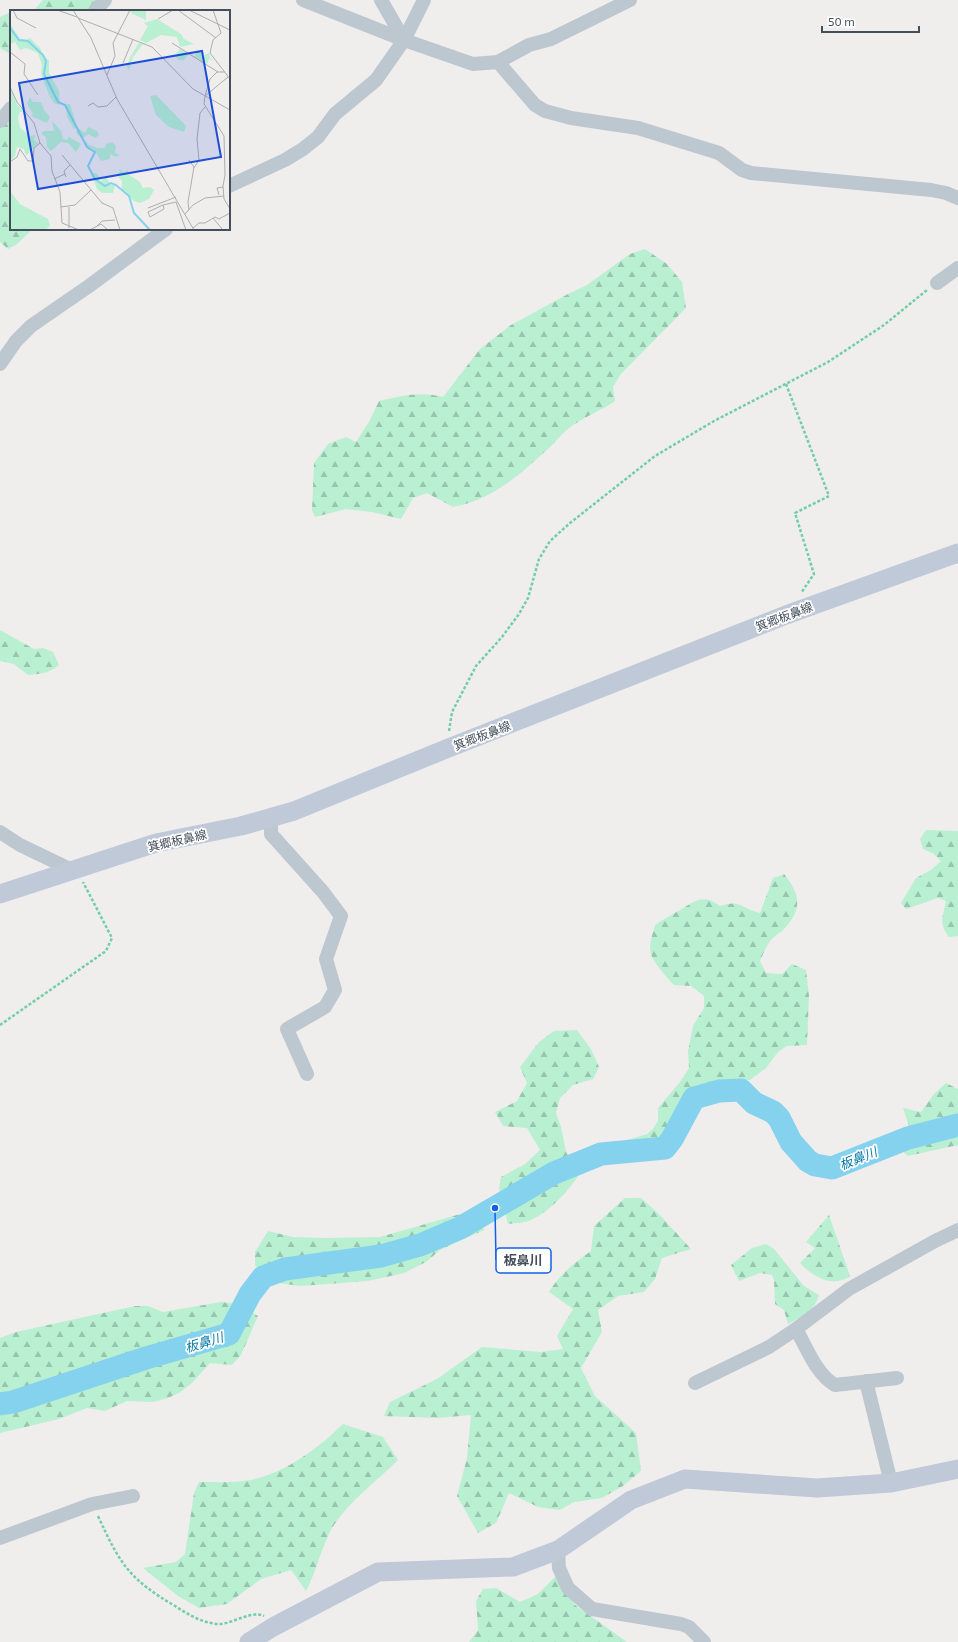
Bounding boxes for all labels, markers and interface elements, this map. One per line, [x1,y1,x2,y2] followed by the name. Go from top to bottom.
[822,8,919,34] scale bar
[10,10,230,230] inset map
[828,14,855,28] text: 50 m
[753,599,815,633] street label: 箕郷板鼻線
[451,718,513,752] street label: 箕郷板鼻線
[146,826,208,854] street label: 箕郷板鼻線
[837,1143,881,1173] water label: 板鼻川
[496,1248,551,1273] callout: 板鼻川
[503,1252,543,1268] text: 板鼻川
[183,1328,227,1355] water label: 板鼻川

